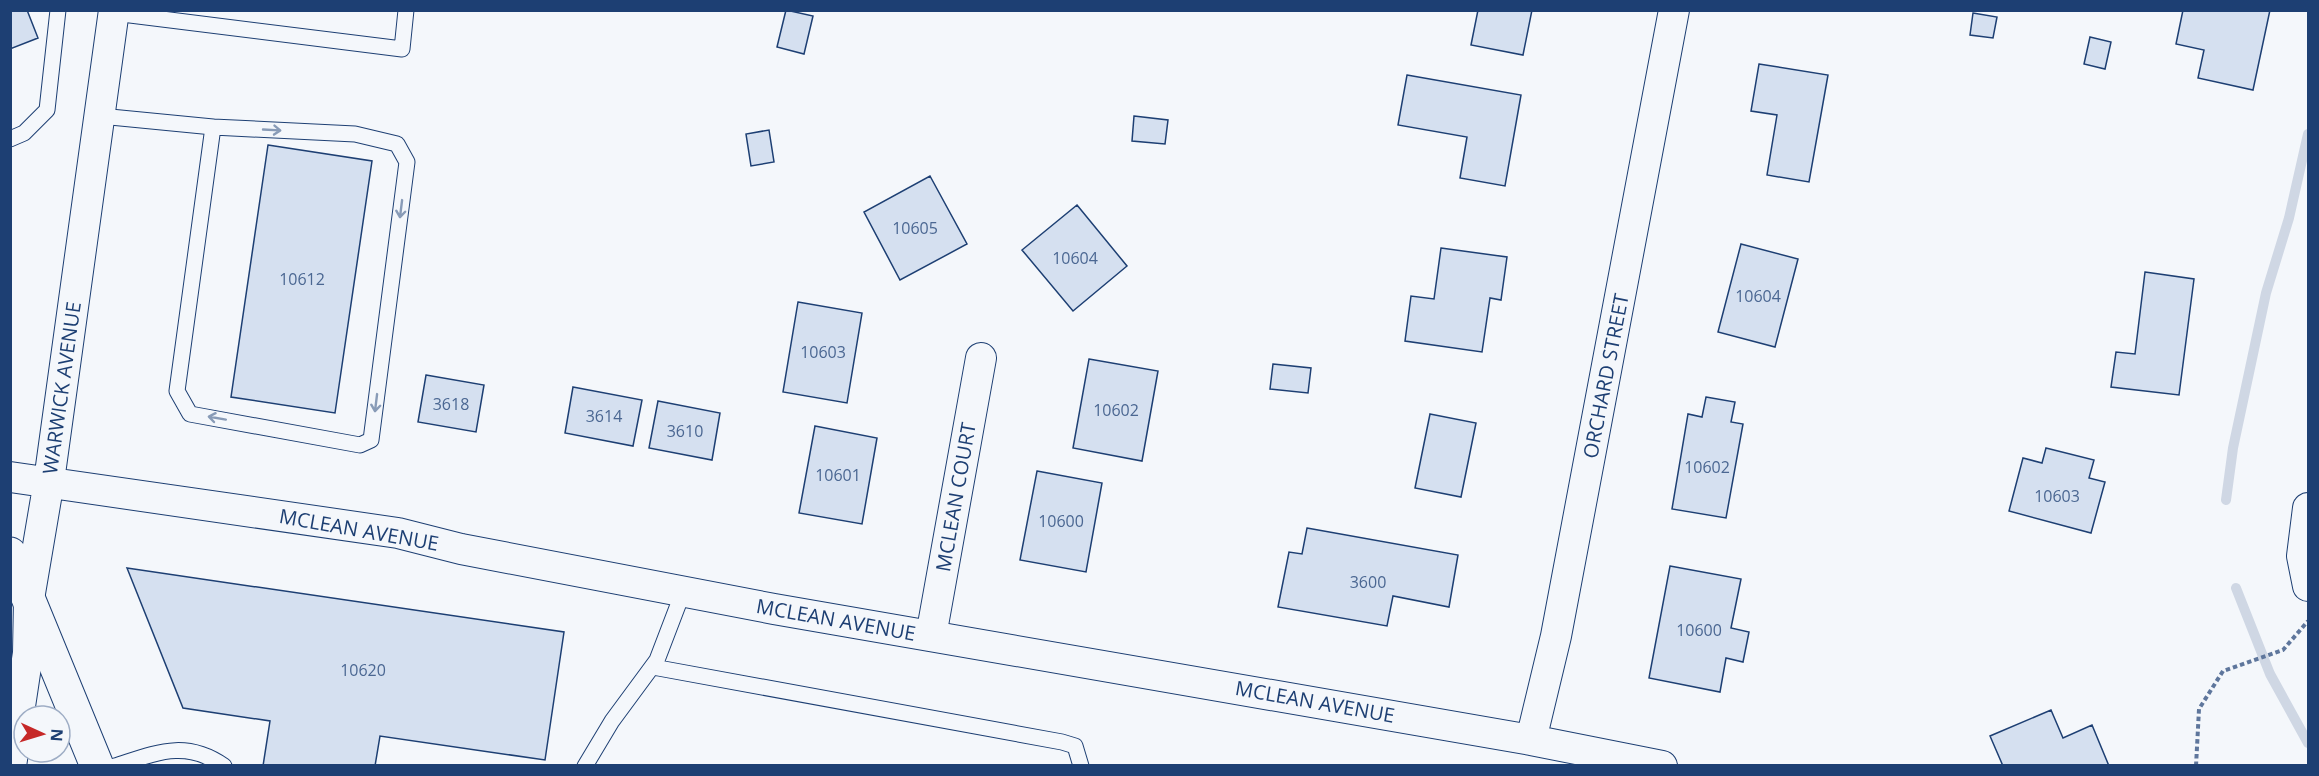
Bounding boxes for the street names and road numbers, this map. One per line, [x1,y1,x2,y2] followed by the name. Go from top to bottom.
[1576,291,1635,461] street label: ORCHARD STREET
[36,300,87,476] street label: WARWICK AVENUE
[929,420,982,574] street label: MCLEAN COURT
[277,502,441,557] street label: MCLEAN AVENUE
[754,592,918,647] street label: MCLEAN AVENUE
[1233,674,1397,729] street label: MCLEAN AVENUE

